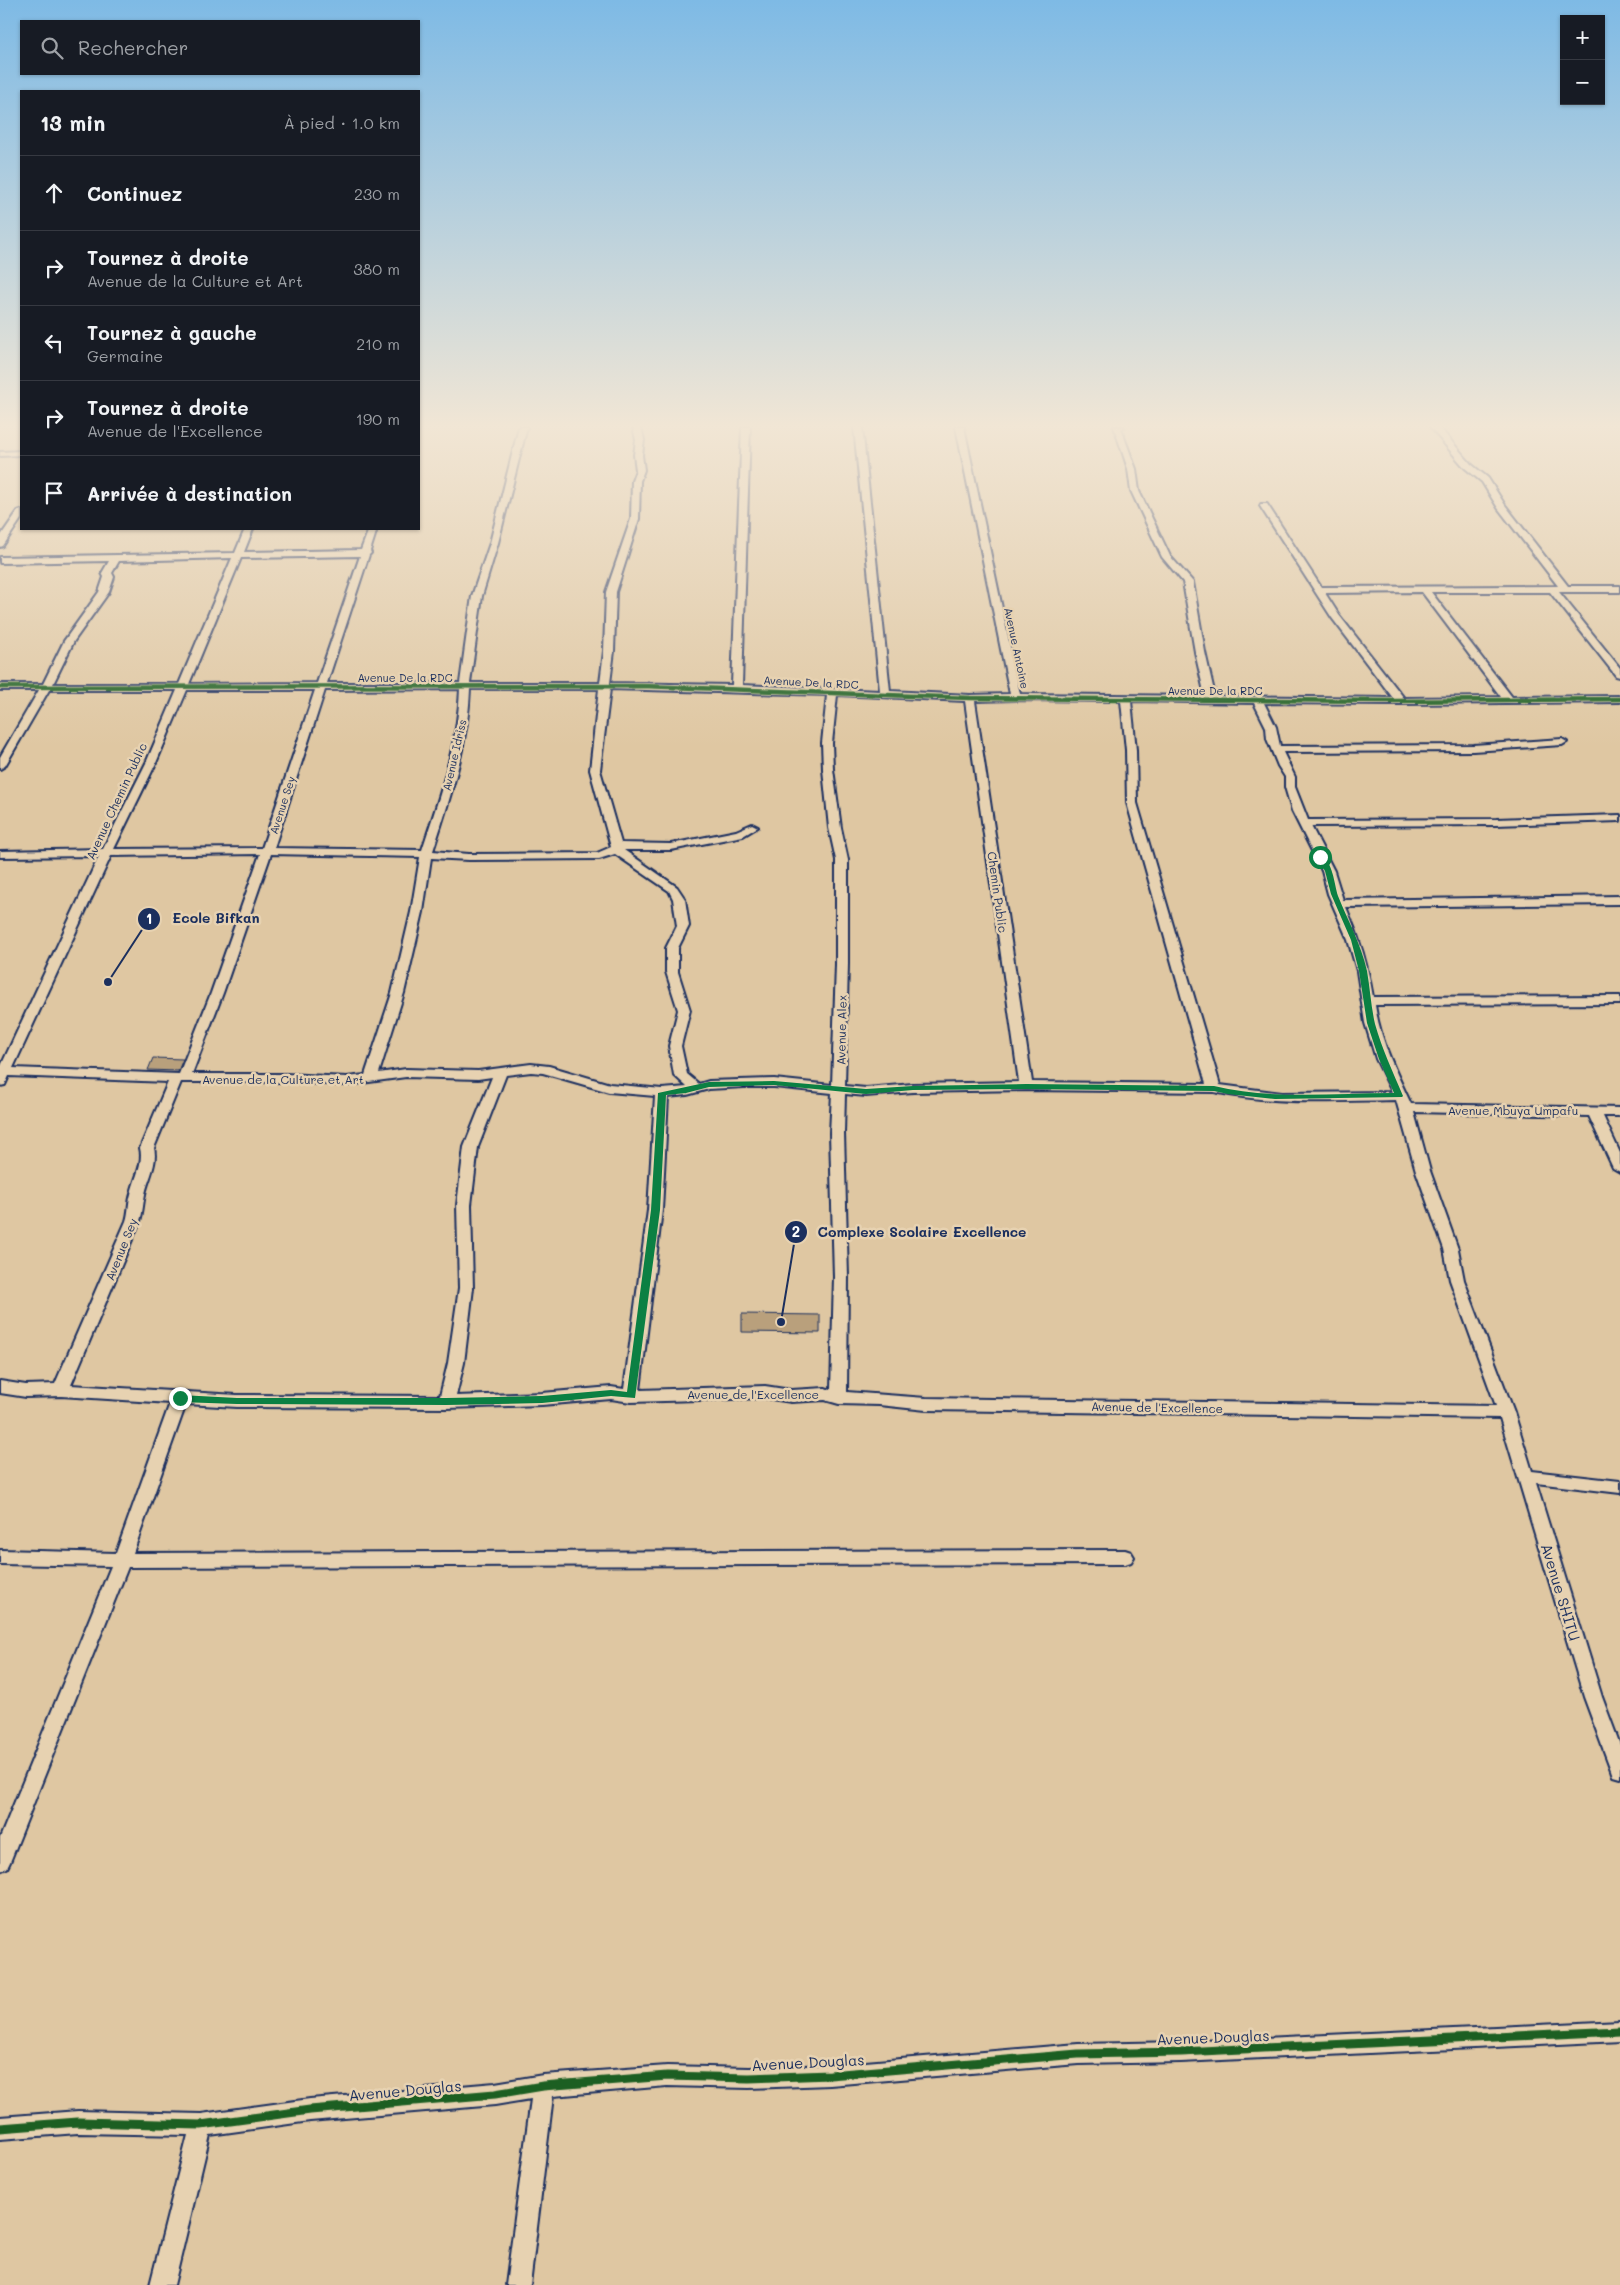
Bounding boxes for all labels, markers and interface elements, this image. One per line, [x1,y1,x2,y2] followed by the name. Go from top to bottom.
[1560,15,1605,105] map controls
[1560,15,1605,60] button: +
[20,20,420,75] search box
[38,34,66,62] icon: search
[78,35,188,60] text: Rechercher
[1560,60,1605,105] button: −
[40,109,105,136] text: 13 min
[284,112,400,133] text: À pied · 1.0 km
[40,179,68,207] icon: ahead
[87,181,182,206] text: Continuez
[354,183,400,204] text: 230 m
[87,245,249,270] text: Tournez à droite
[40,254,68,282] icon: right
[353,258,400,279] text: 380 m
[87,270,303,291] text: Avenue de la Culture et Art
[87,320,256,345] text: Tournez à gauche
[40,329,68,357] icon: left
[356,333,400,354] text: 210 m
[87,345,163,366] text: Germaine
[87,395,249,420] text: Tournez à droite
[40,404,68,432] icon: right
[356,408,400,429] text: 190 m
[87,420,263,441] text: Avenue de l'Excellence
[40,479,68,507] icon: arrive
[87,481,292,506] text: Arrivée à destination
[1001,606,1033,690] street label: Avenue Antoine
[357,670,453,685] street label: Avenue De la RDC
[763,672,859,692] street label: Avenue De la RDC
[1167,683,1263,698] street label: Avenue De la RDC
[438,718,470,792] street label: Avenue Idriss
[82,740,150,862] street label: Avenue Chemin Public
[266,774,299,836] street label: Avenue Sey
[1309,846,1332,869] route start
[984,850,1012,934] street label: Chemin Public
[137,904,269,933] callout: Ecole Bifkan
[146,908,152,928] text: 1
[172,908,260,927] text: Ecole Bifkan
[832,995,850,1065] street label: Avenue Alex
[202,1071,364,1087] street label: Avenue de la Culture et Art
[1448,1102,1578,1118] street label: Avenue Mbuya Umpafu
[101,1215,141,1283] street label: Avenue Sey
[783,1218,1037,1247] callout: Complexe Scolaire Excellence
[792,1221,800,1241] text: 2
[818,1222,1026,1241] text: Complexe Scolaire Excellence
[687,1386,819,1402] street label: Avenue de l'Excellence
[169,1387,192,1410] route end
[1091,1398,1223,1416] street label: Avenue de l'Excellence
[1537,1541,1585,1643] street label: Avenue SHITU
[1156,2025,1270,2049] street label: Avenue Douglas
[751,2049,865,2075] street label: Avenue Douglas
[348,2075,462,2105] street label: Avenue Douglas

